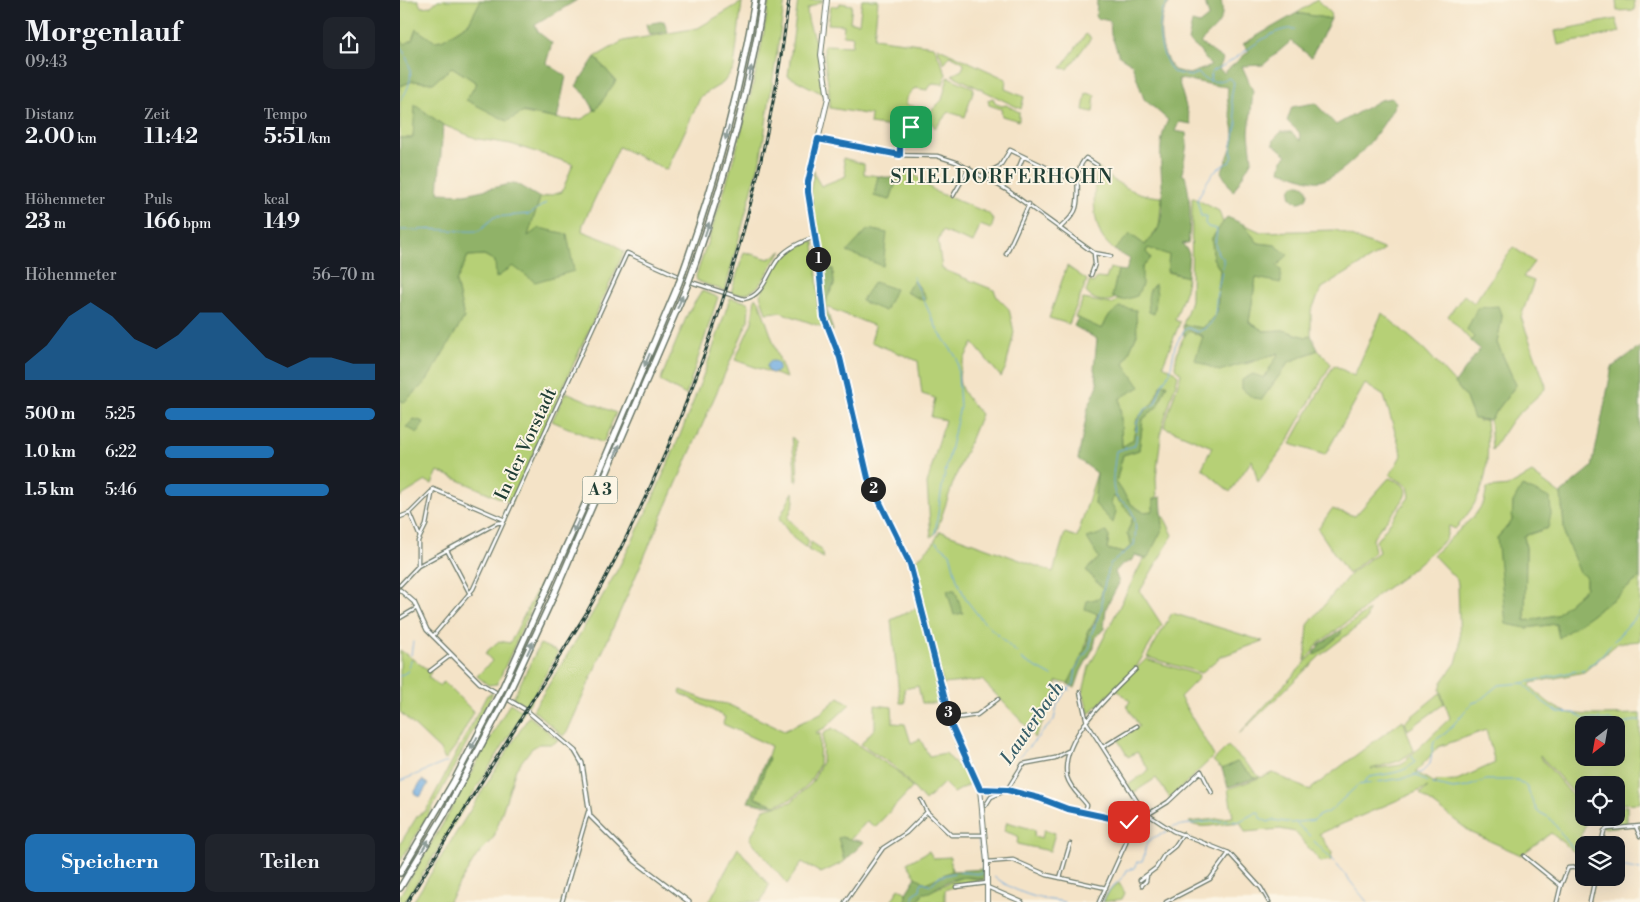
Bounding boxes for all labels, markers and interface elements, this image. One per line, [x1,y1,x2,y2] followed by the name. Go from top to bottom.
[25,15,181,50] text: Morgenlauf
[323,17,375,69] button: share
[25,52,67,72] text: 09:43
[746,64,754,80] one-way arrow
[25,106,74,124] text: Distanz
[144,106,170,124] text: Zeit
[264,106,307,124] text: Tempo
[890,106,932,148] pin
[897,113,925,141] icon: arrive
[25,124,74,150] text: 2.00
[144,124,198,150] text: 11:42
[264,124,306,150] text: 5:51
[723,126,731,141] one-way arrow
[74,130,97,148] text: km
[306,130,331,148] text: /km
[890,165,1114,190] district label: STIELDORFERHOHN
[25,191,105,209] text: Höhenmeter
[144,191,172,209] text: Puls
[264,191,289,209] text: kcal
[25,209,51,235] text: 23
[144,209,180,235] text: 166
[264,209,300,235] text: 149
[51,215,66,233] text: m
[180,215,211,233] text: bpm
[703,222,711,237] one-way arrow
[806,246,830,272] pin: 1
[815,250,822,268] text: 1
[25,265,117,285] text: Höhenmeter
[312,265,375,285] text: 56–70 m
[677,295,685,309] one-way arrow
[643,353,651,368] one-way arrow
[490,383,562,504] street label: In der Vorstadt
[25,404,75,424] text: 500 m
[105,404,135,424] text: 5:25
[25,442,76,462] text: 1.0 km
[105,442,137,462] text: 6:22
[613,444,621,458] one-way arrow
[582,476,618,504] road number: A 3
[860,476,886,502] pin: 2
[25,480,74,500] text: 1.5 km
[105,480,137,500] text: 5:46
[869,480,878,498] text: 2
[571,519,579,533] one-way arrow
[526,641,534,655] one-way arrow
[994,677,1069,770] water label: Lauterbach
[936,700,960,726] pin: 3
[944,704,953,722] text: 3
[1575,716,1625,766] north arrow
[1575,716,1625,886] map controls
[470,736,478,751] one-way arrow
[1575,776,1625,826] button: locate
[1108,801,1150,843] pin
[1115,808,1143,836] icon: check
[25,834,195,892] button: Speichern
[205,834,375,892] button: Teilen
[1575,836,1625,886] button: layers
[421,839,430,852] one-way arrow

